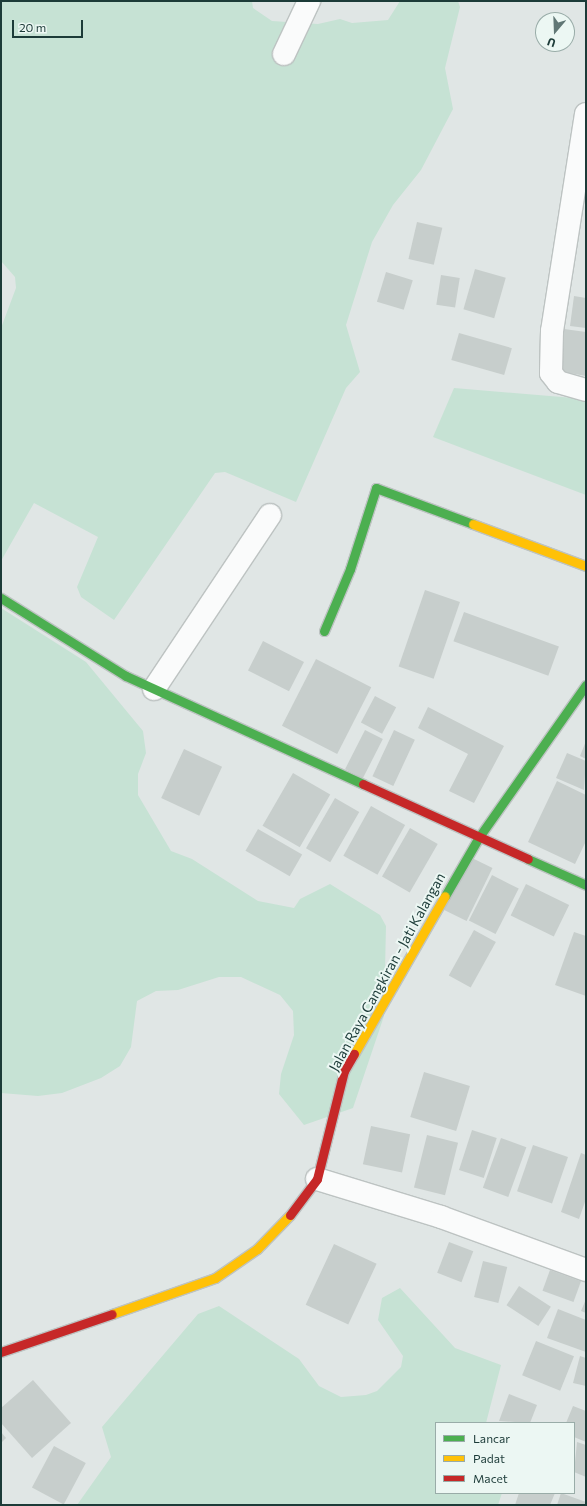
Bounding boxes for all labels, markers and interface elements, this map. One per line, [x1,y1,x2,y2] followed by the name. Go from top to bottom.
[14,12,85,38] scale bar
[535,12,575,52] north arrow
[19,20,46,34] text: 20 m
[545,35,557,50] text: U
[325,870,449,1074] street label: Jalan Raya Cangkiran - Jati Kalangan
[435,1422,575,1494] legend
[473,1431,510,1445] text: Lancar
[473,1451,505,1465] text: Padat
[473,1471,508,1485] text: Macet

